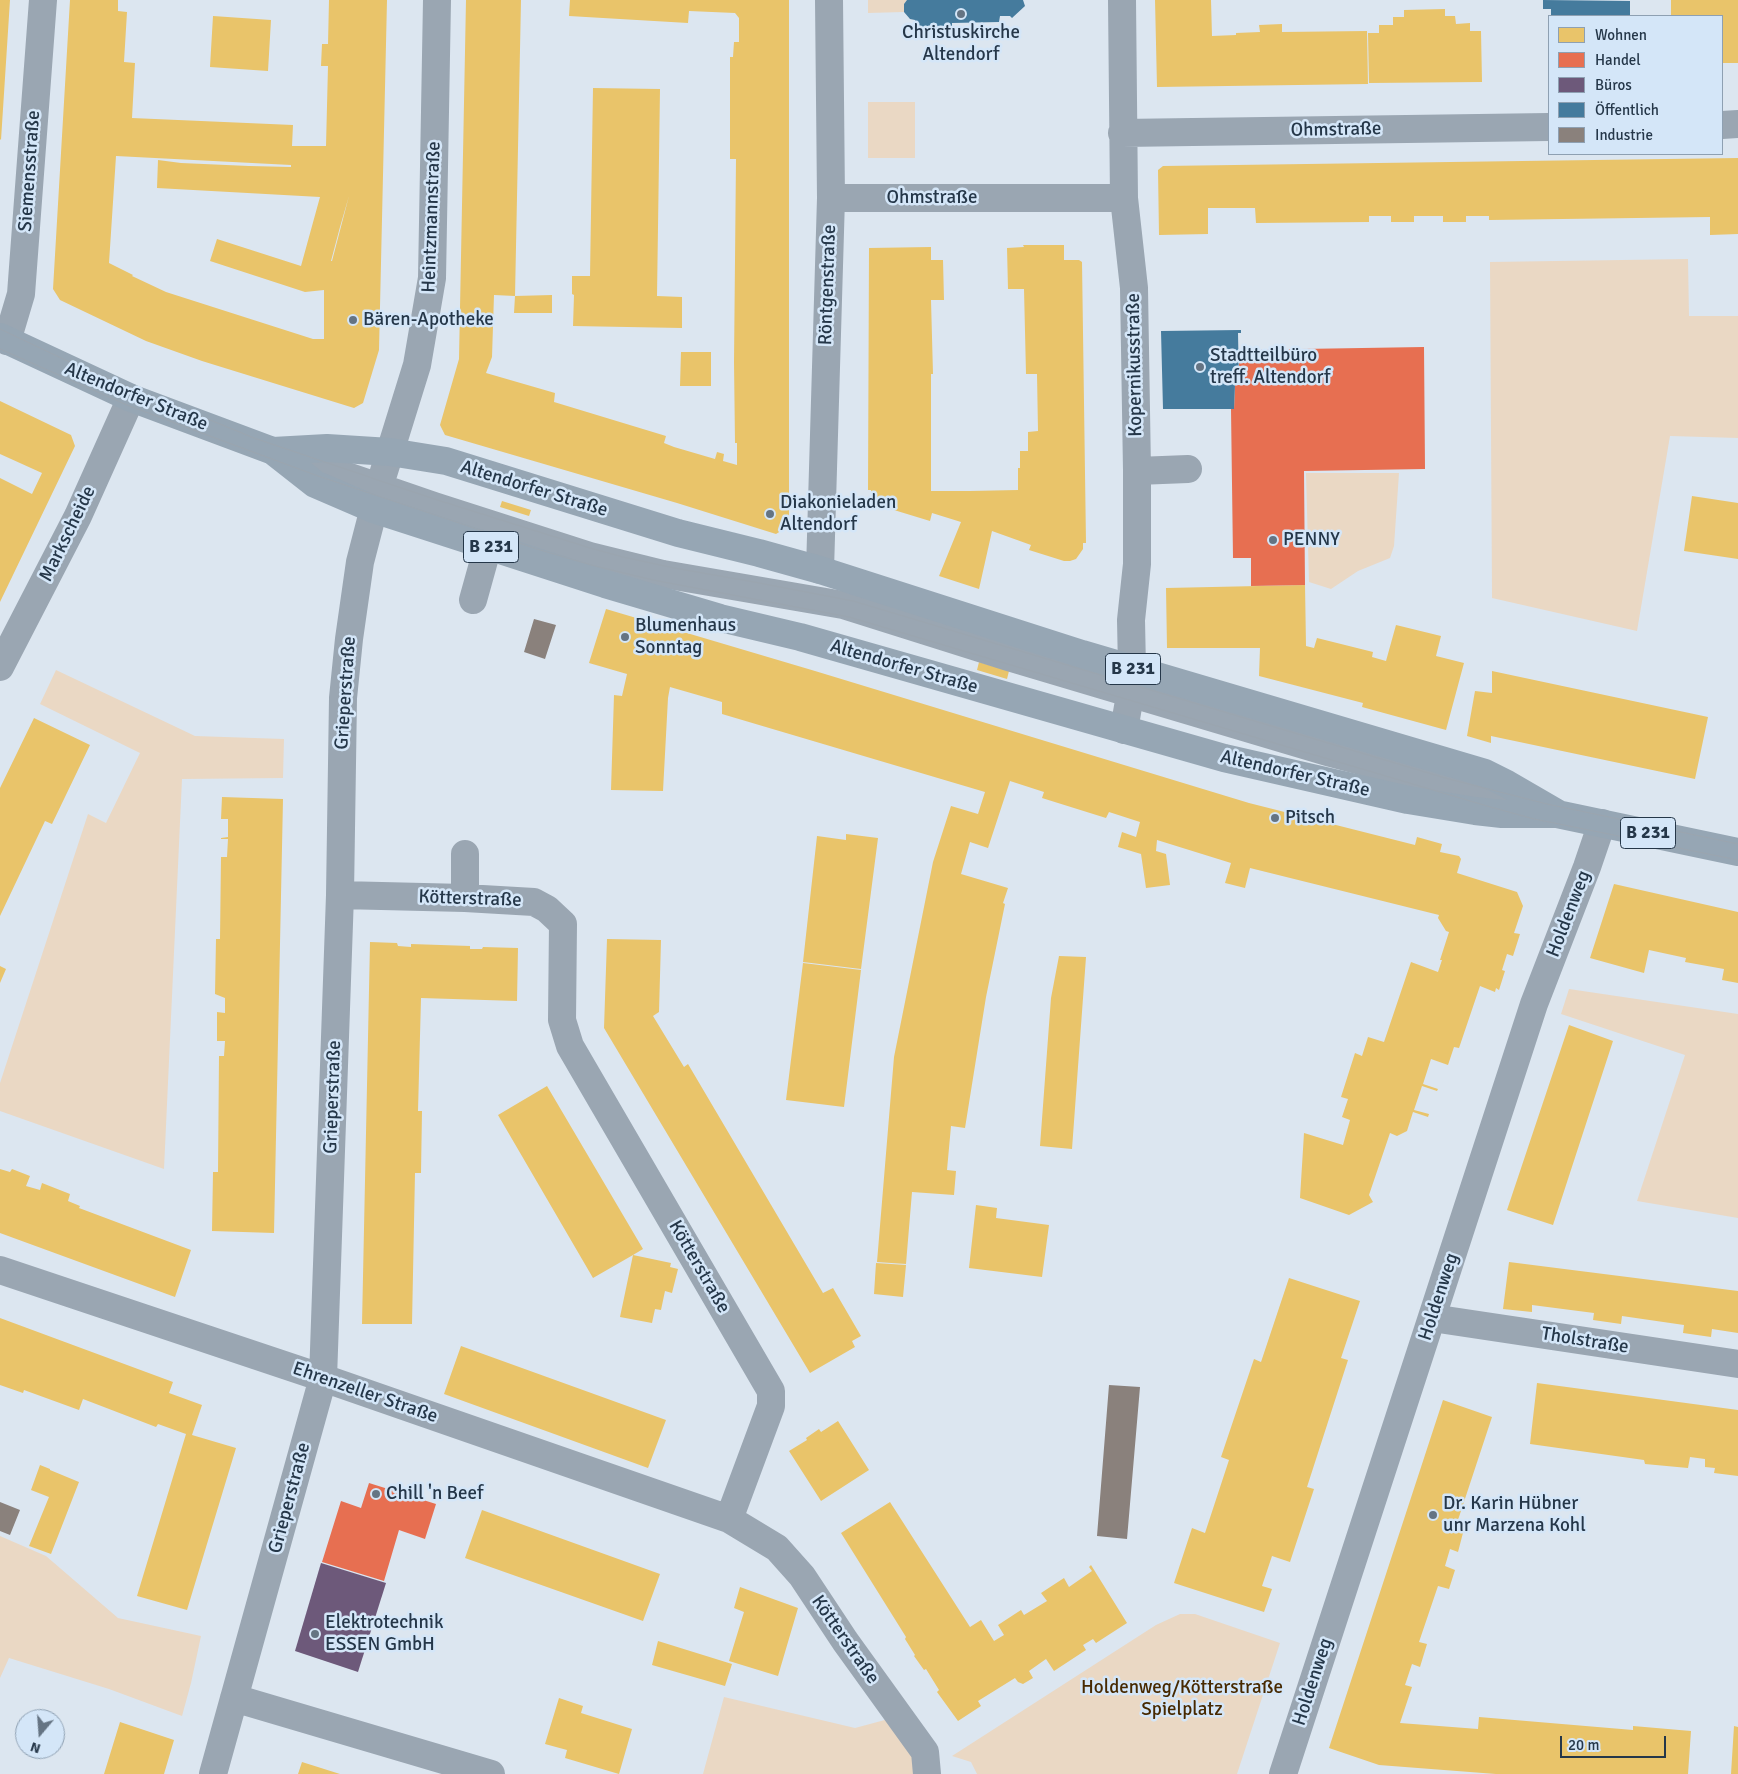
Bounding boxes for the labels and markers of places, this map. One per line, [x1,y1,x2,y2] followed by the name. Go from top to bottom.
[955,8,967,20] marker: Christuskirche Altendorf
[902,22,1020,66] place label: Christuskirche Altendorf
[363,309,494,331] place label: Bären-Apotheke
[347,314,359,326] marker: Bären-Apotheke
[1210,345,1330,389] place label: Stadtteilbüro treff. Altendorf
[1194,361,1206,373] marker: Stadtteilbüro treff. Altendorf
[780,492,896,536] place label: Diakonieladen Altendorf
[764,508,776,520] marker: Diakonieladen Altendorf
[1283,529,1340,551] place label: PENNY
[1267,534,1279,546] marker: PENNY
[635,615,736,659] place label: Blumenhaus Sonntag
[619,631,631,643] marker: Blumenhaus Sonntag
[1285,807,1335,829] place label: Pitsch
[1269,812,1281,824] marker: Pitsch
[386,1483,483,1505] place label: Chill 'n Beef
[370,1488,382,1500] marker: Chill 'n Beef
[1443,1493,1586,1537] place label: Dr. Karin Hübner unr Marzena Kohl
[1427,1509,1439,1521] marker: Dr. Karin Hübner unr Marzena Kohl
[325,1612,443,1656] place label: Elektrotechnik ESSEN GmbH
[309,1628,321,1640] marker: Elektrotechnik ESSEN GmbH

